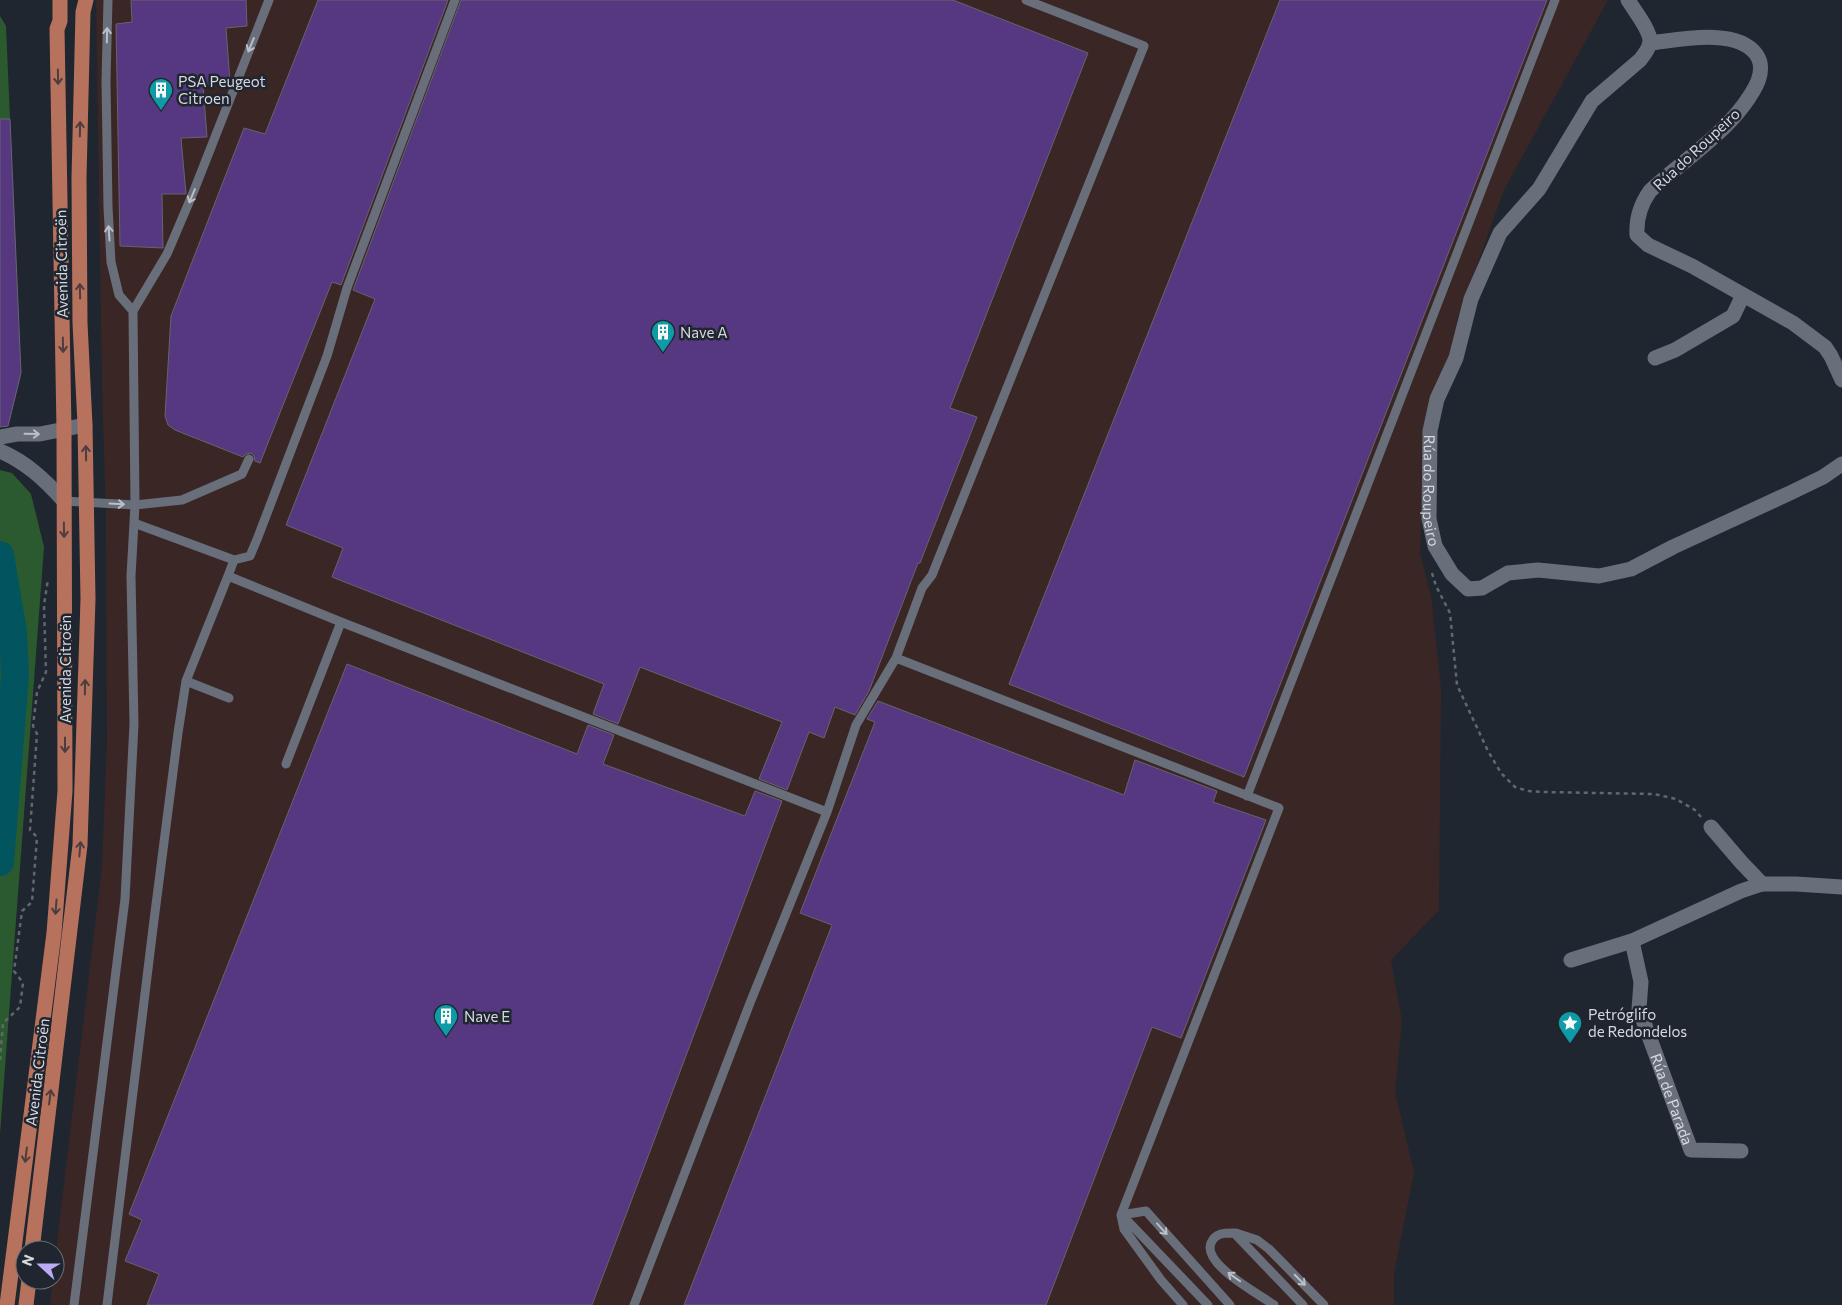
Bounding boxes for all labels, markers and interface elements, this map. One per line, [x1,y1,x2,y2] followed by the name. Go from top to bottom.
[103,28,112,44] one-way arrow
[246,37,255,52] one-way arrow
[53,69,63,85] one-way arrow
[178,72,266,107] place label: PSA Peugeot Citroen
[148,77,174,111] building icon: PSA Peugeot Citroen
[1649,104,1743,194] street label: Rúa do Roupeiro
[75,121,85,138] one-way arrow
[186,189,195,204] one-way arrow
[51,210,71,318] street label: Avenida Citroën
[105,225,114,241] one-way arrow
[75,283,85,300] one-way arrow
[650,319,676,353] building icon: Nave A
[680,323,728,341] place label: Nave A
[58,337,67,353] one-way arrow
[24,429,40,439] one-way arrow
[1420,435,1444,548] street label: Rúa do Roupeiro
[81,446,91,462] one-way arrow
[109,499,125,508] one-way arrow
[59,522,69,538] one-way arrow
[56,615,74,723] street label: Avenida Citroën
[80,679,90,695] one-way arrow
[60,736,70,753] one-way arrow
[75,841,84,857] one-way arrow
[52,899,61,915] one-way arrow
[433,1003,459,1037] building icon: Nave E
[1588,1005,1687,1040] place label: Petróglifo de Redondelos
[464,1007,510,1025] place label: Nave E
[1557,1010,1583,1044] place icon: Petróglifo de Redondelos
[21,1017,53,1127] street label: Avenida Citroën
[1647,1051,1697,1147] street label: Rúa de Parada
[45,1090,55,1106] one-way arrow
[21,1147,31,1163] one-way arrow
[1156,1222,1168,1235] one-way arrow
[15,1240,65,1290] north arrow
[18,1252,37,1268] text: N
[1227,1272,1241,1282] one-way arrow
[1294,1274,1306,1287] one-way arrow

